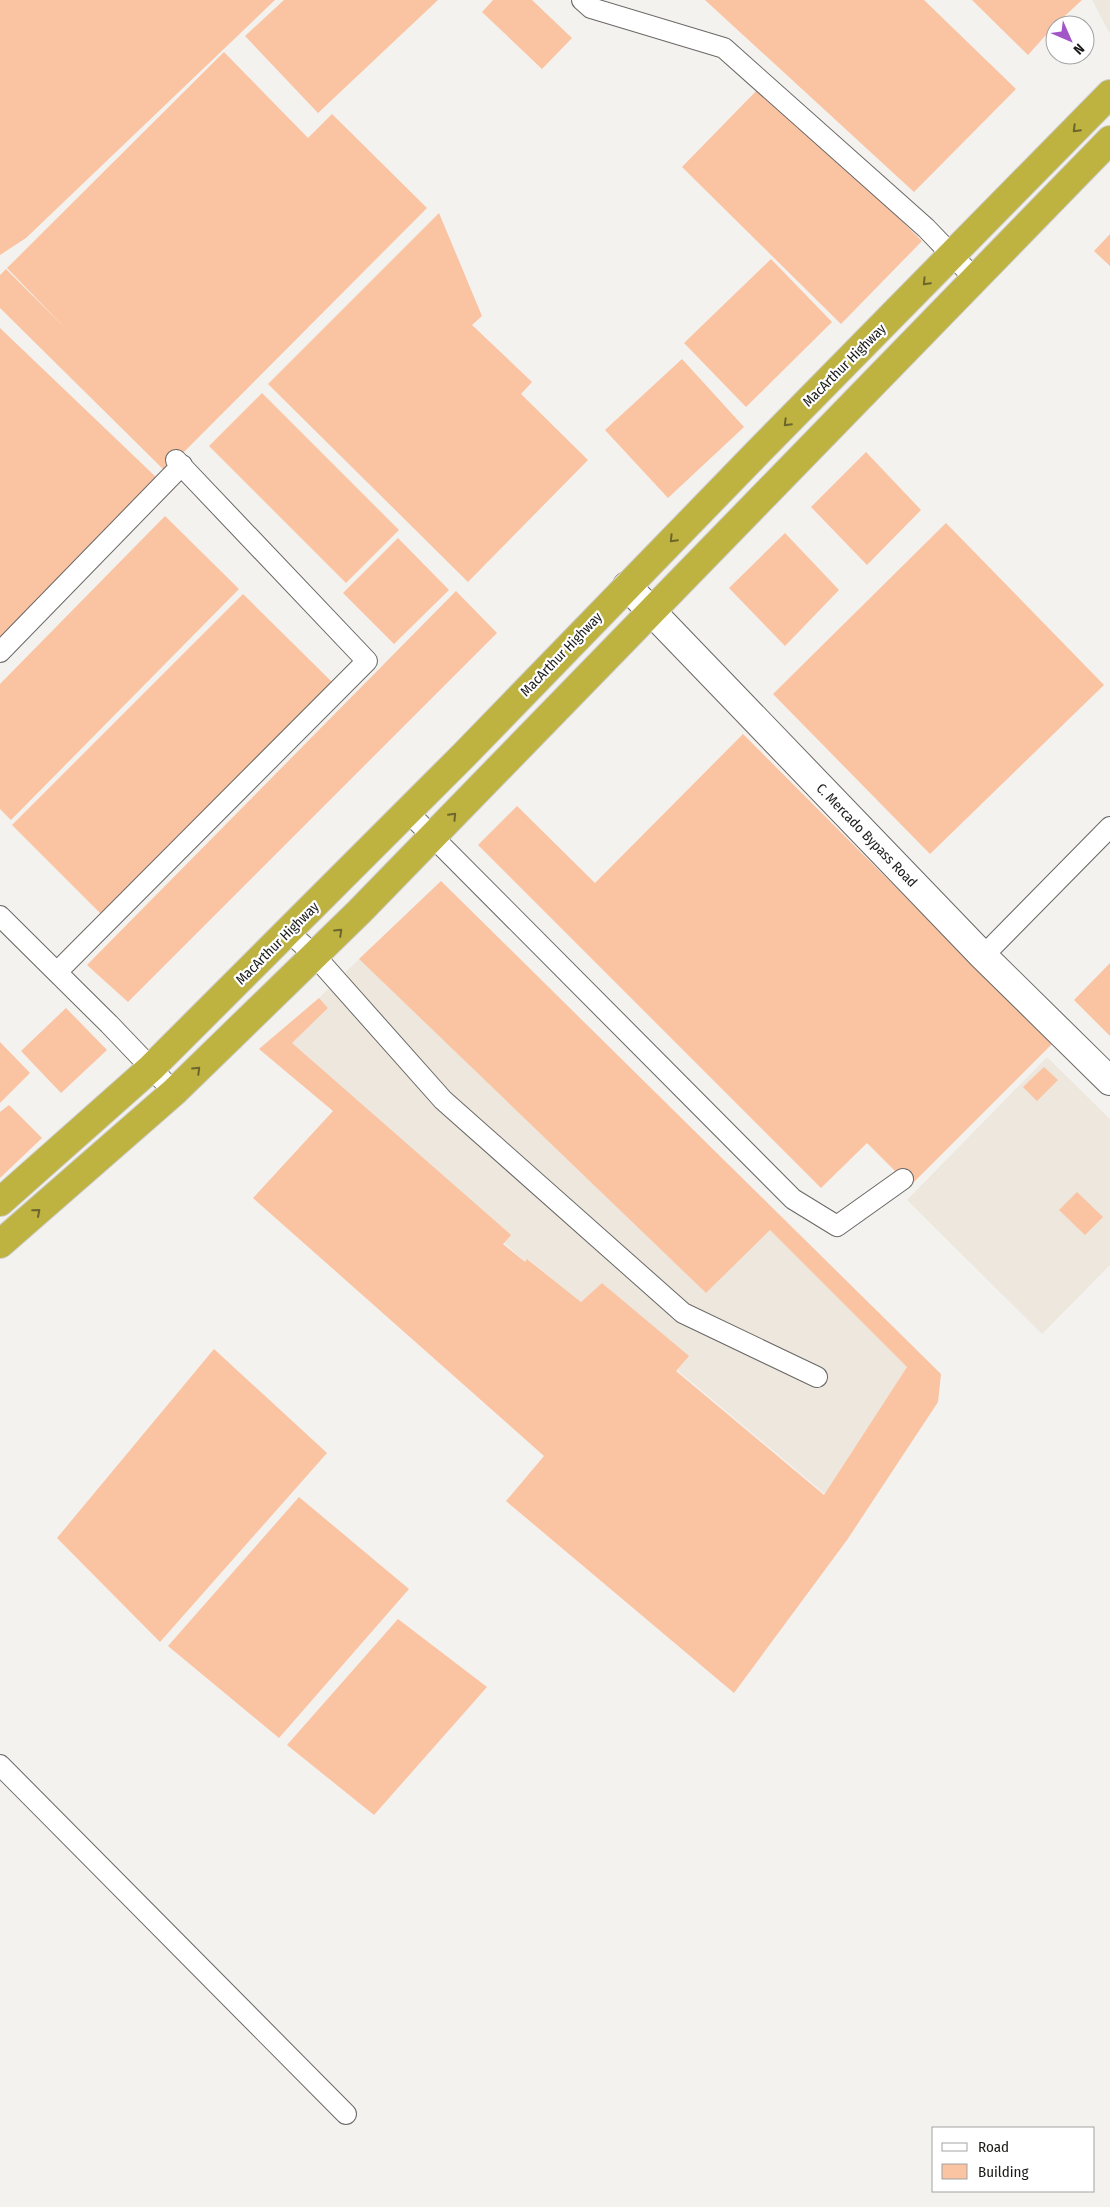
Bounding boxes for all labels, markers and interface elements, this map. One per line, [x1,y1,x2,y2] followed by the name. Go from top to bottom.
[1045,15,1095,65] north arrow
[1070,40,1088,58] text: N
[1073,123,1082,132] one-way arrow
[922,277,931,286] one-way arrow
[799,320,890,410] street label: MacArthur Highway
[784,417,793,426] one-way arrow
[670,533,679,542] one-way arrow
[517,608,606,700] street label: MacArthur Highway
[813,780,921,891] street label: C. Mercado Bypass Road
[447,813,456,822] one-way arrow
[232,898,323,988] street label: MacArthur Highway
[333,929,342,938] one-way arrow
[192,1066,201,1075] one-way arrow
[31,1209,40,1218] one-way arrow
[932,2127,1095,2192] legend
[978,2138,1009,2156] text: Road
[978,2163,1029,2181] text: Building

